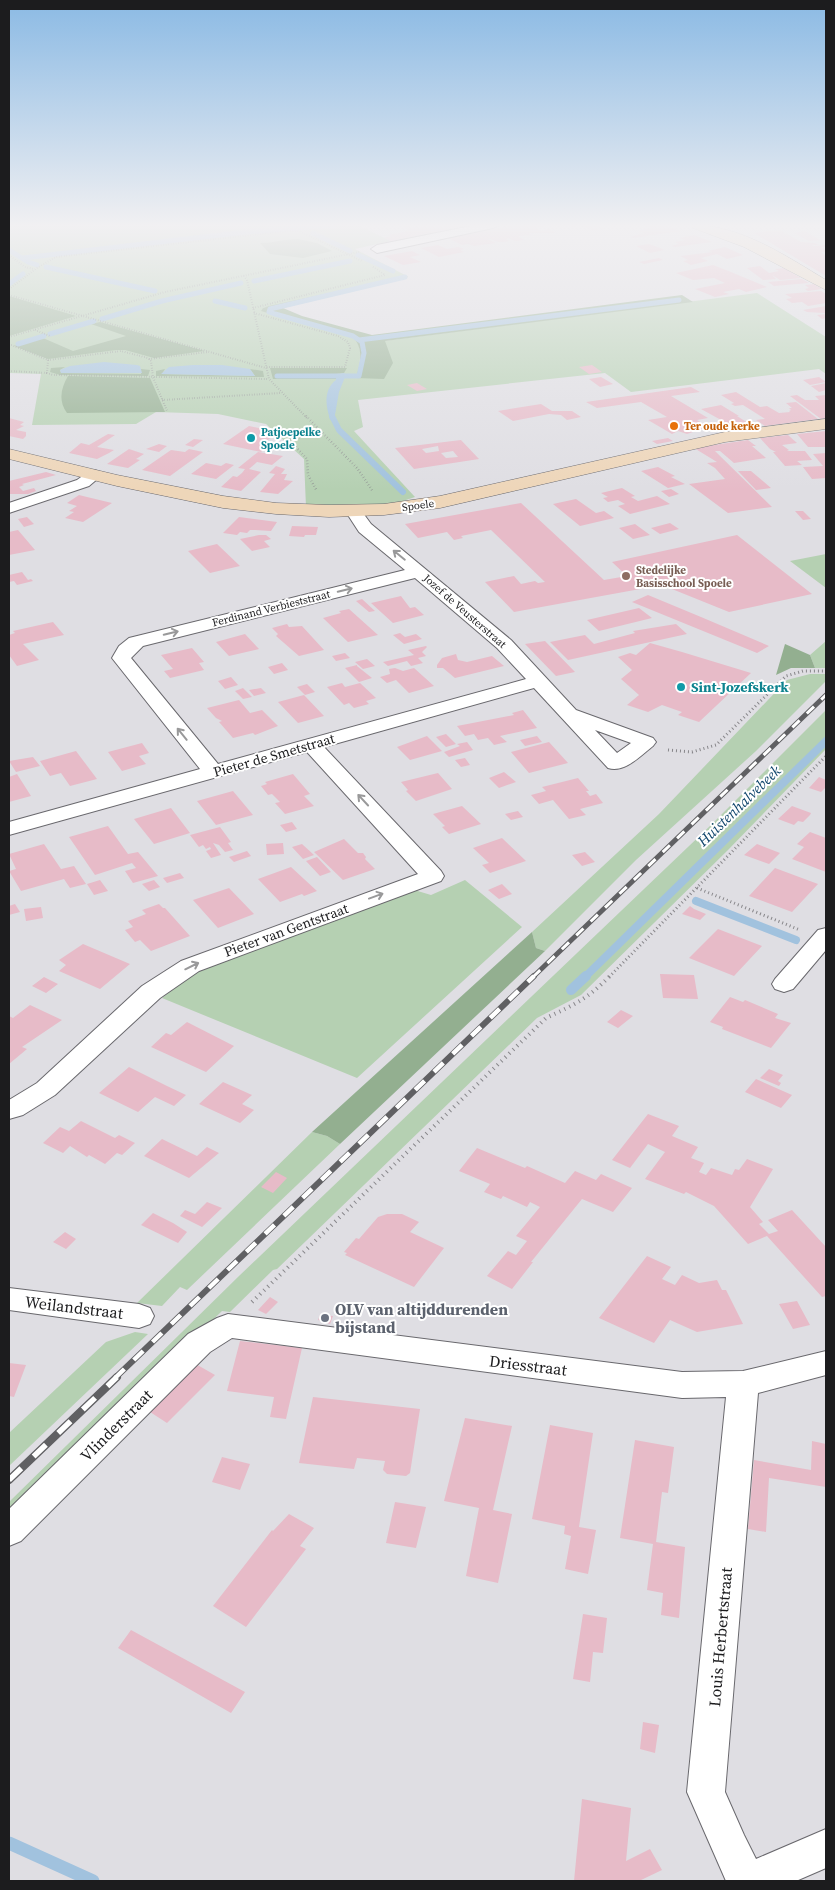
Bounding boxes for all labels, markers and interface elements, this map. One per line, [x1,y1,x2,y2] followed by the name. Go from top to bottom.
[684,419,760,434] place label: Ter oude kerke
[668,420,680,432] marker: Ter oude kerke
[261,425,321,453] place label: Patjoepelke Spoele
[245,432,257,444] marker: Patjoepelke Spoele
[401,496,436,515] street label: Spoele
[393,550,406,561] one-way arrow
[636,563,732,591] place label: Stedelijke Basisschool Spoele
[419,570,510,652] street label: Jozef de Veusterstraat
[620,570,632,582] marker: Stedelijke Basisschool Spoele
[337,585,353,594] one-way arrow
[211,586,332,630] street label: Ferdinand Verbieststraat
[162,628,178,637] one-way arrow
[691,677,789,697] place label: Sint-Jozefskerk
[675,681,687,693] marker: Sint-Jozefskerk
[177,728,188,741] one-way arrow
[211,728,338,782] street label: Pieter de Smetstraat
[692,760,786,852] water label: Huistenhalvebeek
[357,794,369,807] one-way arrow
[369,891,384,900] one-way arrow
[221,898,351,962] street label: Pieter van Gentstraat
[184,961,199,970] one-way arrow
[24,1290,125,1324] street label: Weilandstraat
[335,1298,508,1338] place label: OLV van altijddurenden bijstand
[319,1312,331,1324] marker: OLV van altijddurenden bijstand
[488,1349,569,1381] street label: Driesstraat
[75,1383,158,1466] street label: Vlinderstraat
[703,1566,737,1708] street label: Louis Herbertstraat

